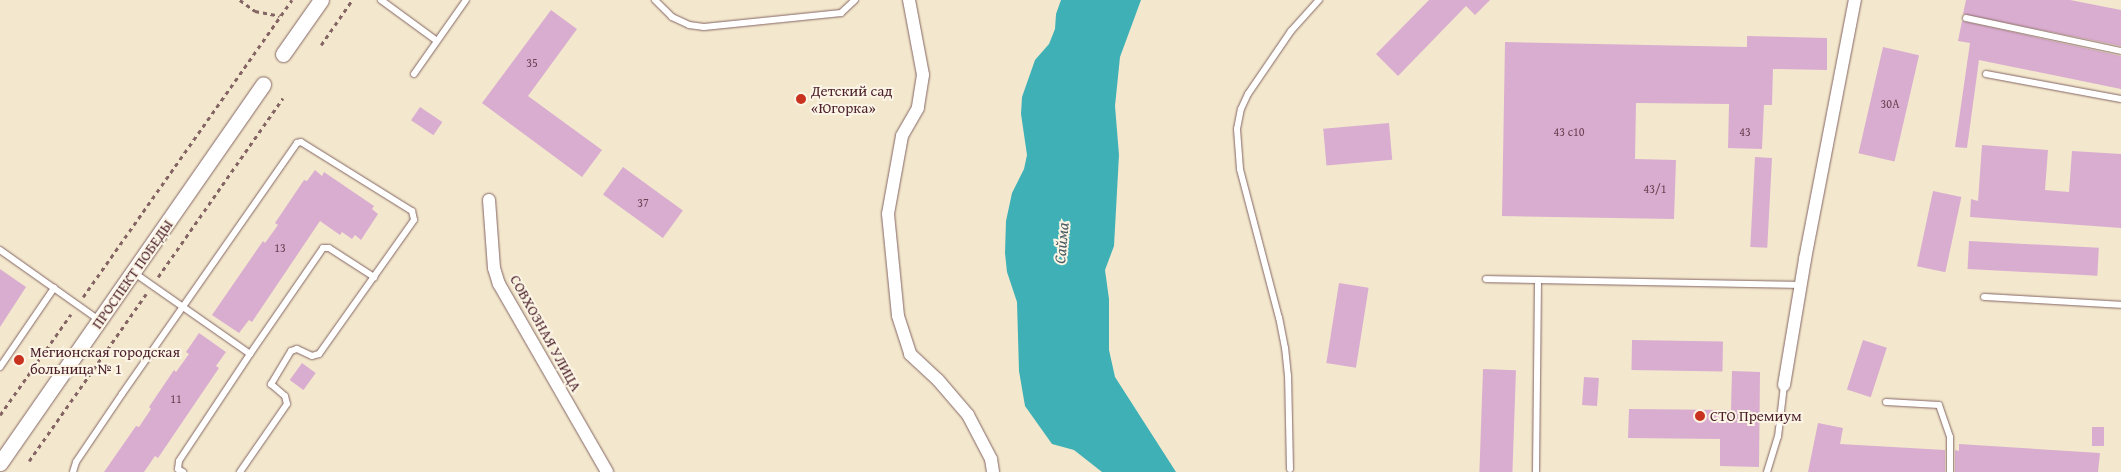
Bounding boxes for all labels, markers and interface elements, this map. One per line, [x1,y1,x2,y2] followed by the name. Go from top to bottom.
[526,56,538,70] house number: 35
[811,81,892,116] place label: Детский сад «Югорка»
[795,93,807,105] marker: Детский сад «Югорка»
[1881,97,1899,111] house number: 30А
[1553,125,1585,139] house number: 43 с10
[1739,125,1751,139] house number: 43
[1644,182,1666,196] house number: 43/1
[637,196,649,210] house number: 37
[88,216,176,332] street label: ПРОСПЕКТ ПОБЕДЫ
[1050,222,1072,264] water label: Сайма
[274,241,286,255] house number: 13
[506,272,586,394] street label: СОВХОЗНАЯ УЛИЦА
[30,342,180,377] place label: Мегионская городская больница № 1
[12,353,26,367] marker: Мегионская городская больница № 1
[170,392,182,406] house number: 11
[1710,407,1802,425] place label: СТО Премиум
[1694,410,1706,422] marker: СТО Премиум

